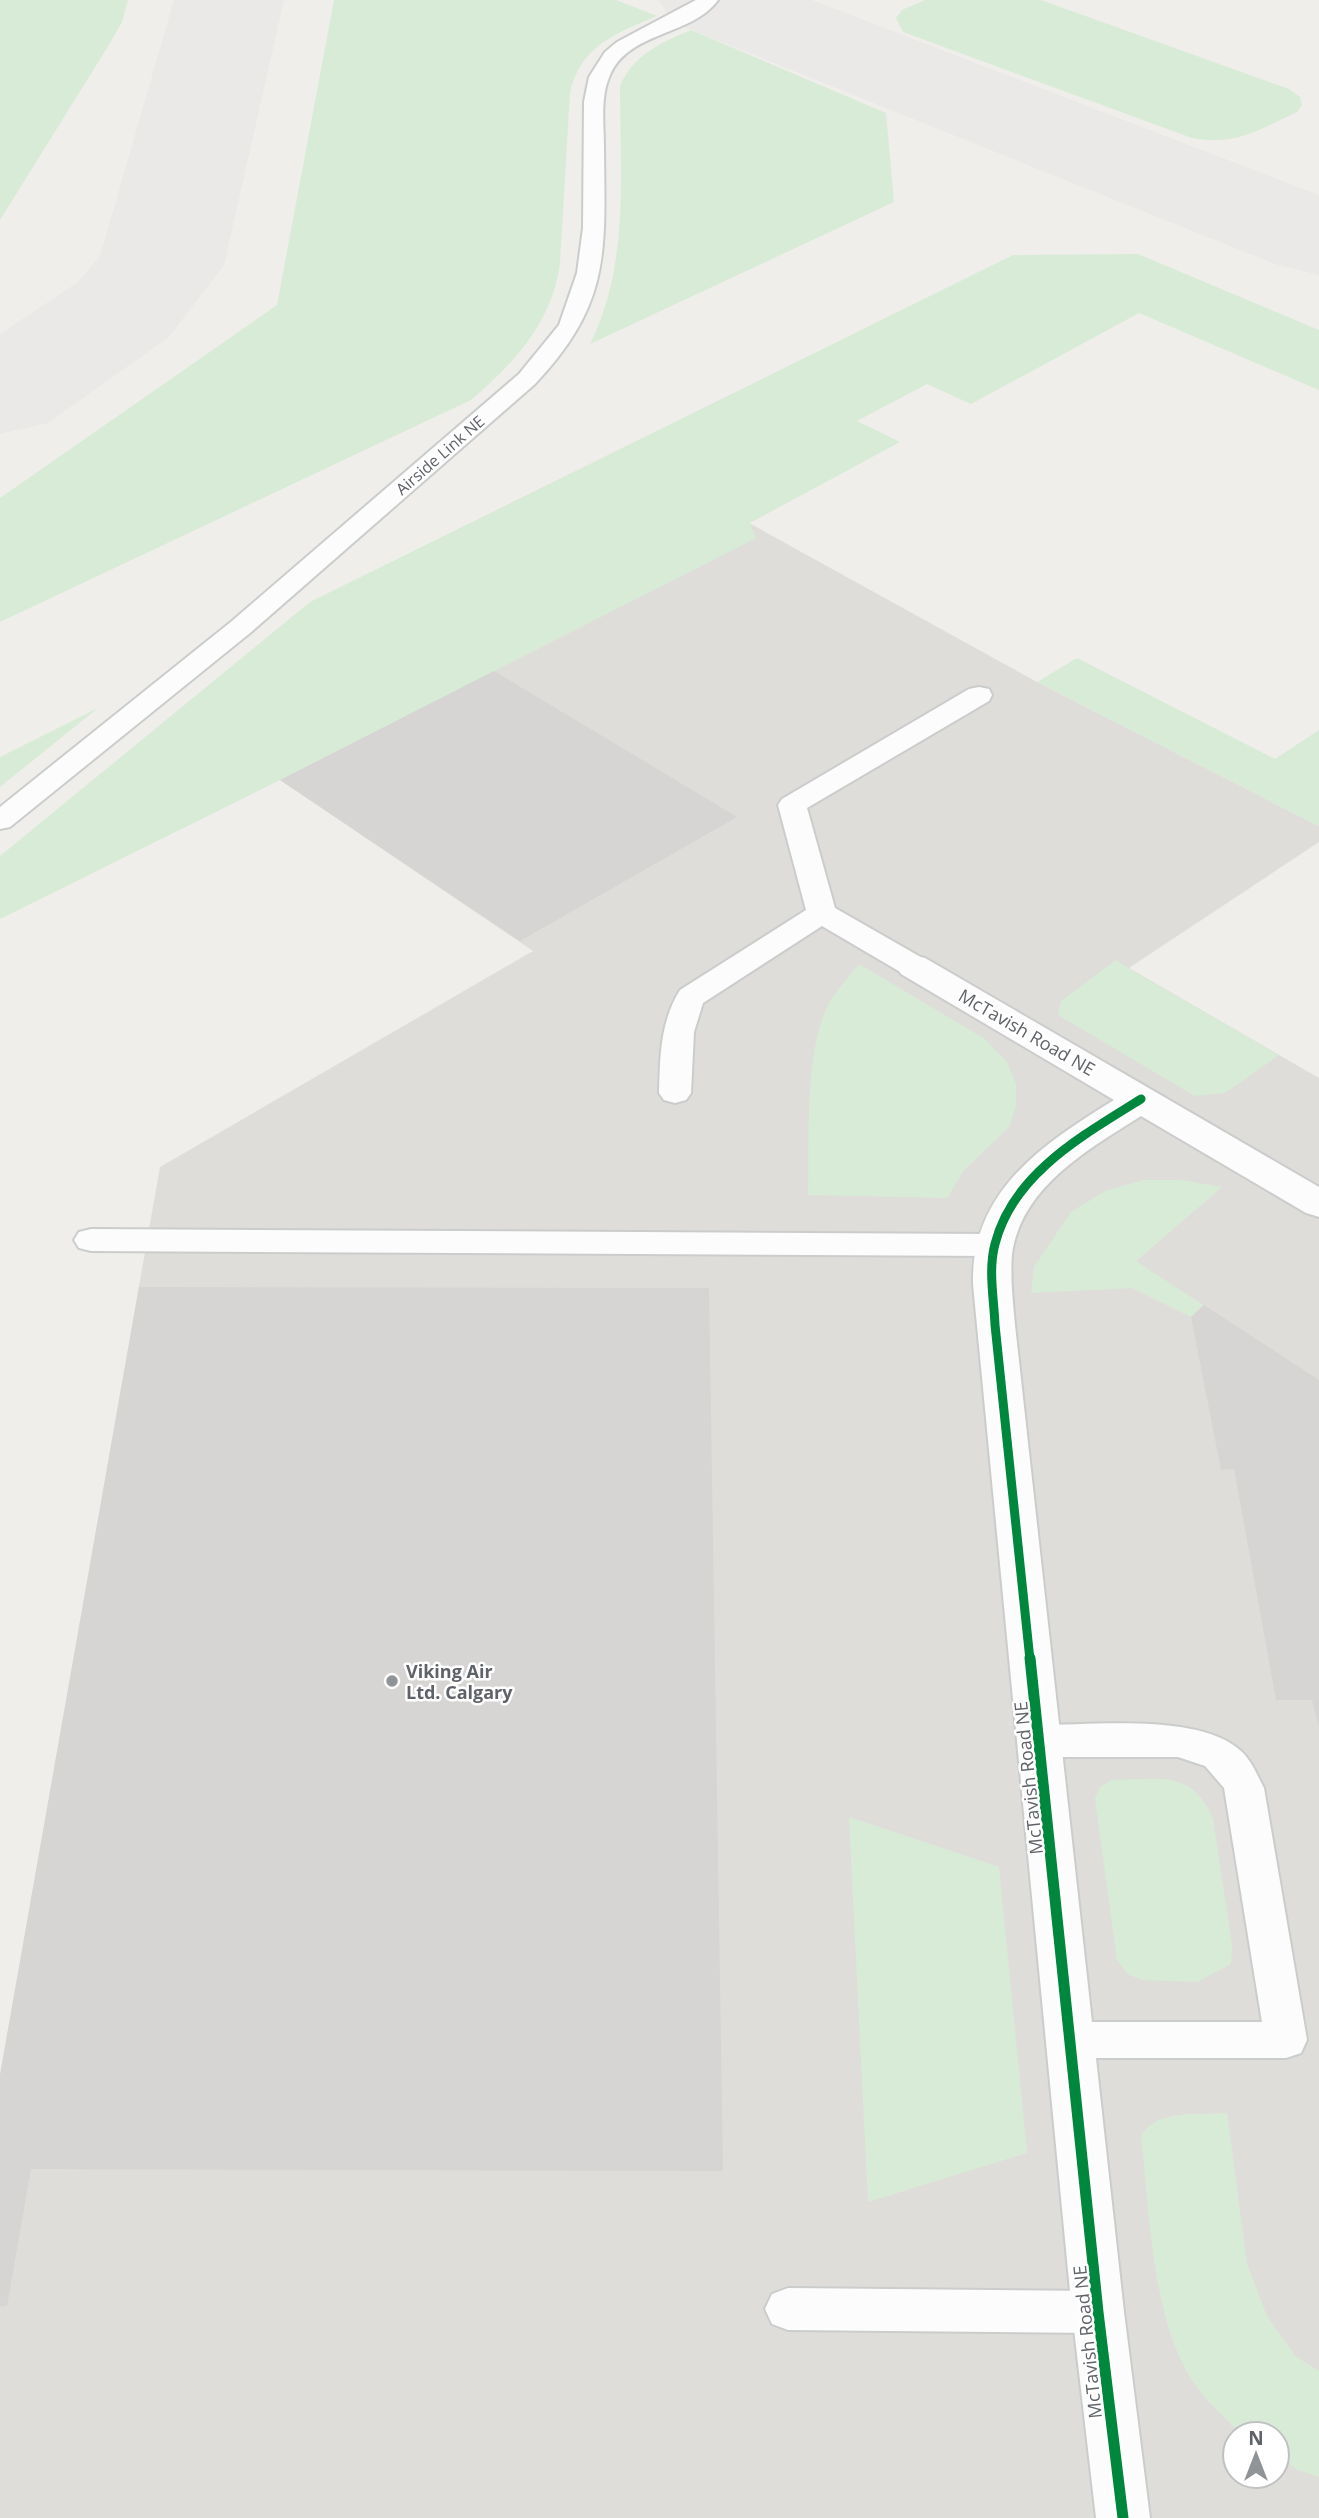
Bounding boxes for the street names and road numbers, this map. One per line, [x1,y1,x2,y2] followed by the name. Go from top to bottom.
[391,410,489,500] street label: Airside Link NE
[954,983,1100,1081] street label: McTavish Road NE
[1008,1700,1048,1856] street label: McTavish Road NE
[1067,2264,1107,2420] street label: McTavish Road NE

